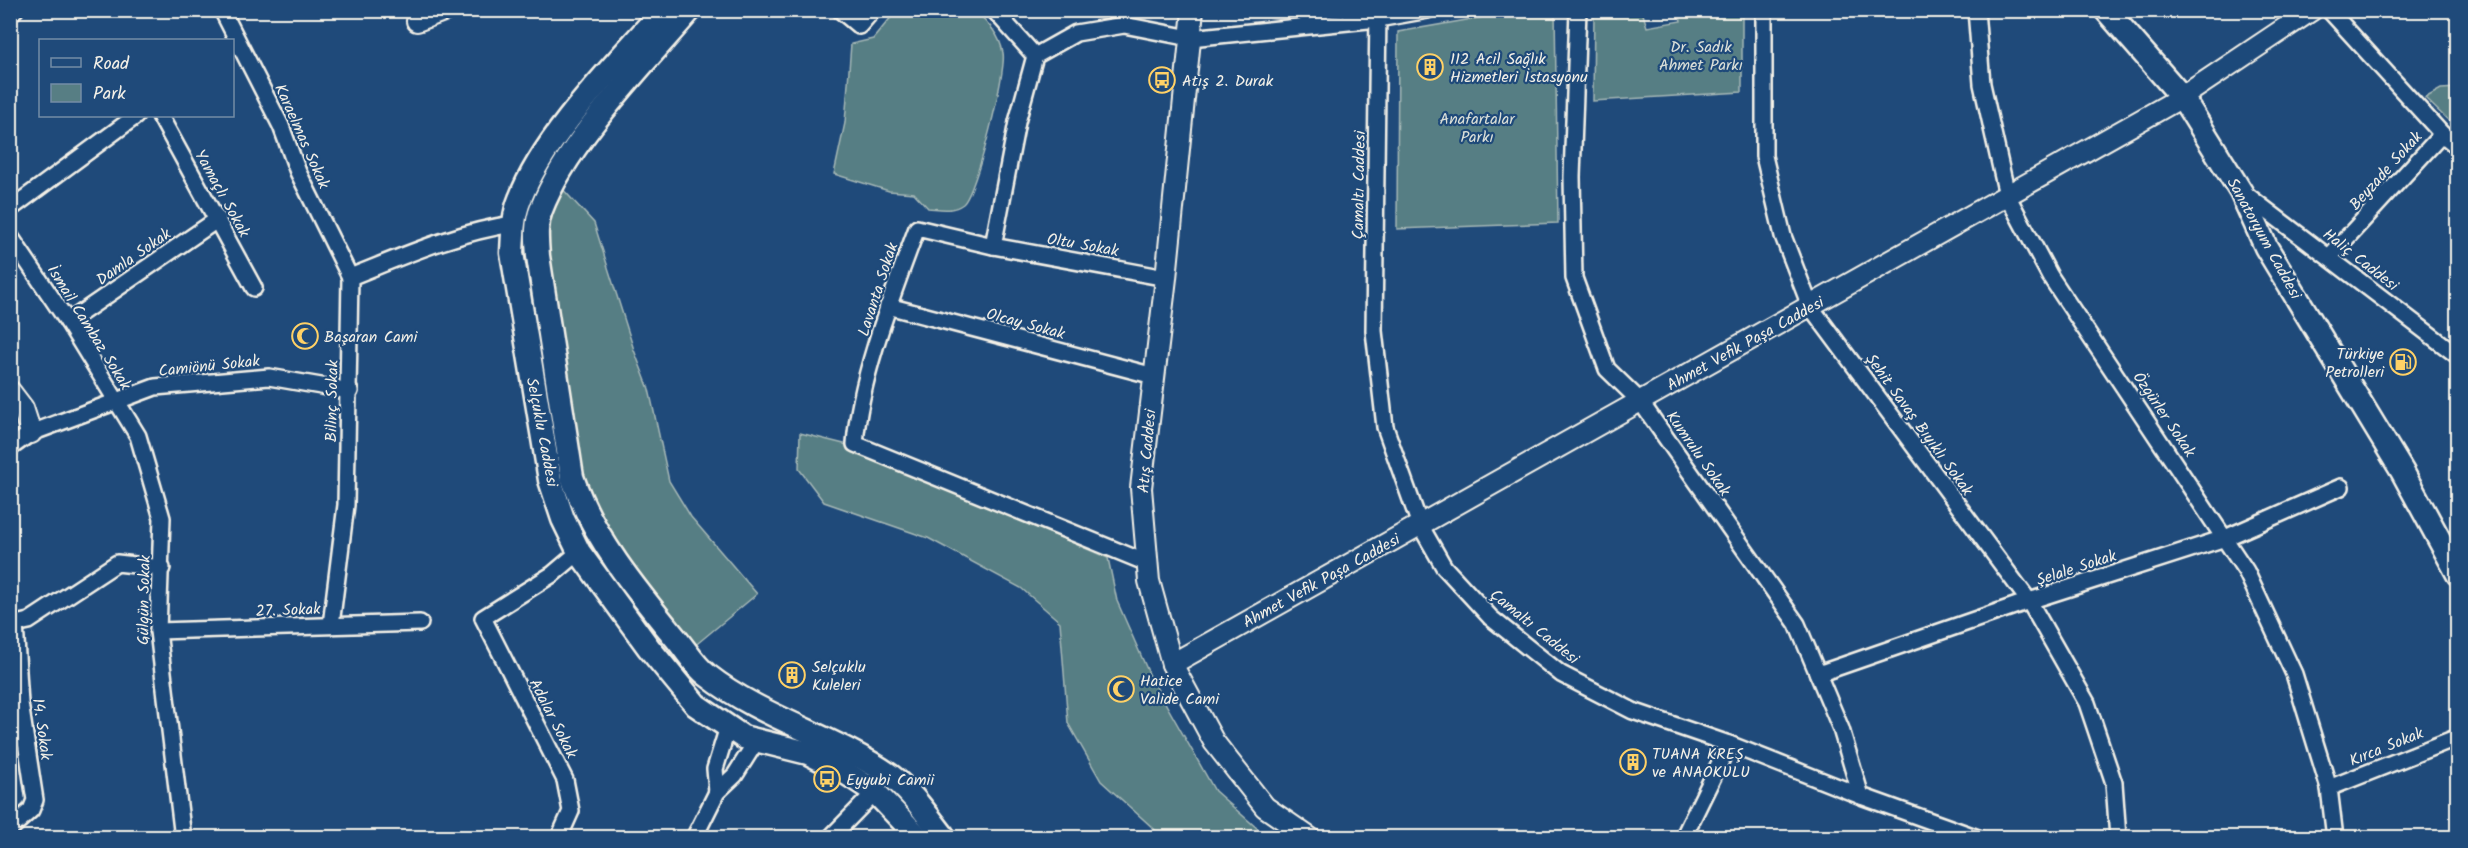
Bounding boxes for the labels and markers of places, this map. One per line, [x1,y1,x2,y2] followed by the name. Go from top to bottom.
[1450,47,1588,90] place label: 112 Acil Sağlık Hizmetleri İstasyonu
[1415,52,1445,82] building icon: 112 Acil Sağlık Hizmetleri İstasyonu
[1147,65,1177,95] bus stop icon: Atış 2. Durak
[1182,69,1274,94] place label: Atış 2. Durak
[290,321,320,351] mosque icon: Başaran Cami
[324,325,419,350] place label: Başaran Cami
[2325,342,2385,385] place label: Türkiye Petrolleri
[2388,347,2418,377] fuel station icon: Türkiye Petrolleri
[812,655,866,698] place label: Selçuklu Kuleleri
[777,660,807,690] building icon: Selçuklu Kuleleri
[1140,669,1220,712] place label: Hatice Valide Cami
[1106,674,1136,704] mosque icon: Hatice Valide Cami
[1652,742,1750,785] place label: TUANA KREŞ ve ANAOKULU
[1618,747,1648,777] building icon: TUANA KREŞ ve ANAOKULU
[812,764,842,794] bus stop icon: Eyyubi Camii
[846,768,935,793] place label: Eyyubi Camii

